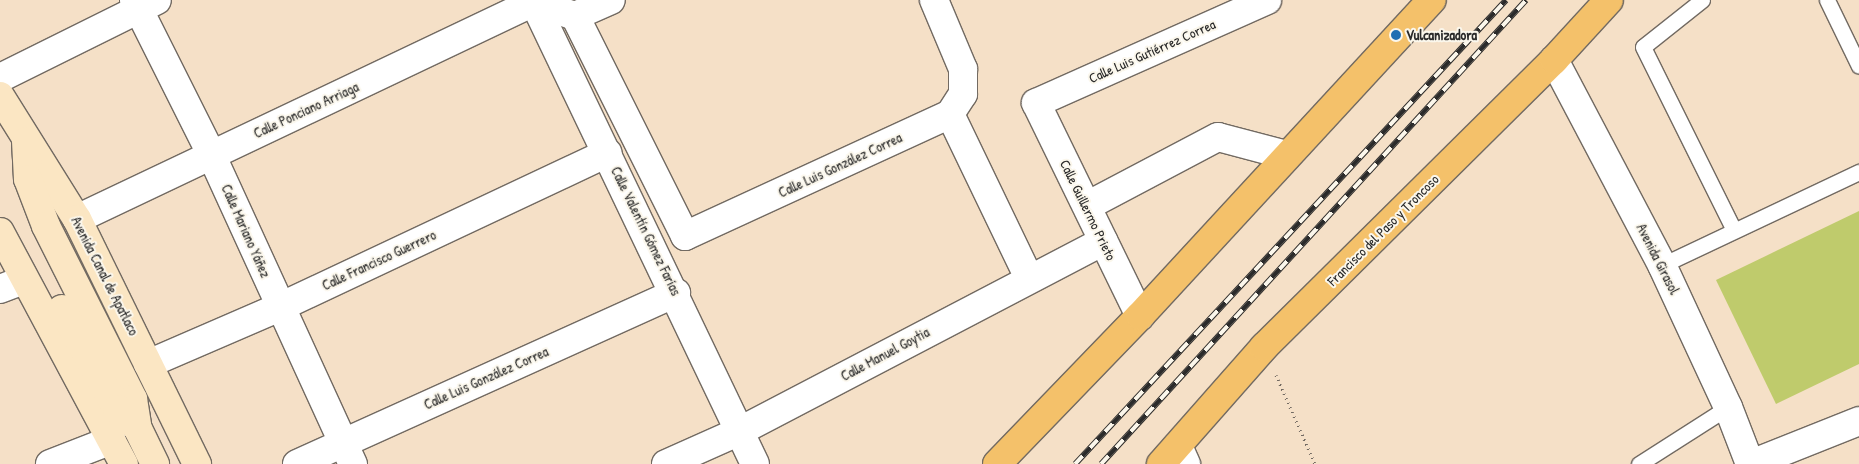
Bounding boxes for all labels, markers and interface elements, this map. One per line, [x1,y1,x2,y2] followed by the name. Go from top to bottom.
[1086,15,1218,87] street label: Calle Luis Gutiérrez Correa
[1406,27,1477,43] place label: Vulcanizadora
[1390,29,1402,41] marker: Vulcanizadora
[251,78,361,142] street label: Calle Ponciano Arriaga
[776,129,904,201] street label: Calle Luis González Correa
[1056,157,1120,263] street label: Calle Guillermo Prieto
[607,164,685,298] street label: Calle Valentín Gómez Farías
[1324,171,1442,289] street label: Francisco del Paso y Troncoso
[218,182,274,280] street label: Calle Mariano Yáñez
[68,214,142,338] street label: Avenida Canal de Apatlaco
[1633,221,1683,297] street label: Avenida Girasol
[319,226,439,294] street label: Calle Francisco Guerrero
[838,324,932,384] street label: Calle Manuel Goytia
[421,343,551,413] street label: Calle Luis González Correa

